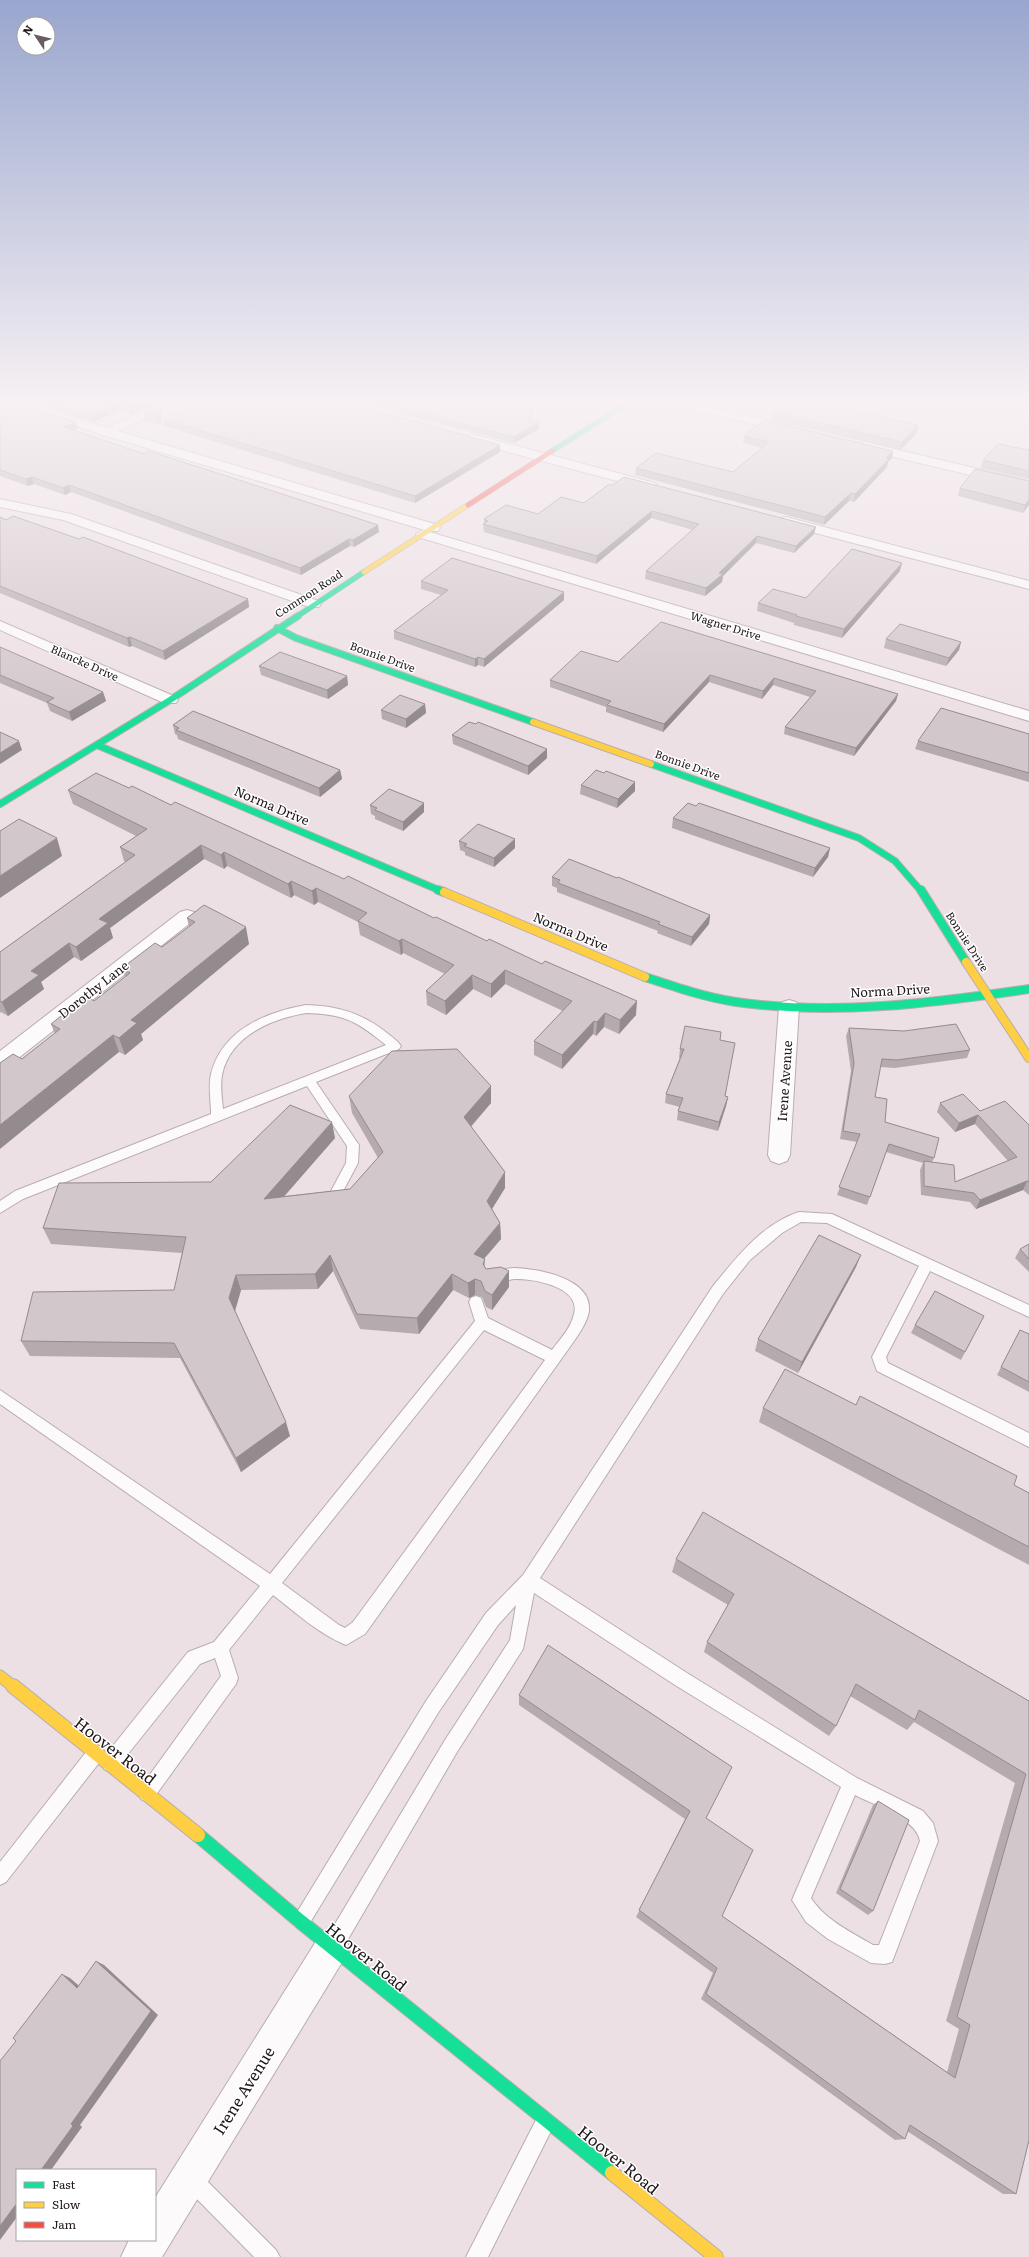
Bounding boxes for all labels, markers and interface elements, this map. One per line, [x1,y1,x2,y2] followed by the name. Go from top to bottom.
[16,16,56,56] north arrow
[18,21,36,38] text: N
[271,565,345,621] street label: Common Road
[689,607,764,643] street label: Wagner Drive
[348,637,418,675] street label: Bonnie Drive
[48,640,122,684] street label: Blancke Drive
[653,745,723,783] street label: Bonnie Drive
[231,781,313,830] street label: Norma Drive
[530,907,612,956] street label: Norma Drive
[943,908,994,974] street label: Bonnie Drive
[54,955,132,1023] street label: Dorothy Lane
[849,978,931,1002] street label: Norma Drive
[772,1039,796,1122] street label: Irene Avenue
[70,1710,162,1790] street label: Hoover Road
[321,1916,413,1996] street label: Hoover Road
[206,2041,280,2139] street label: Irene Avenue
[573,2119,665,2199] street label: Hoover Road
[16,2169,156,2241] legend
[52,2175,76,2193] text: Fast
[52,2195,81,2213] text: Slow
[52,2215,77,2233] text: Jam

